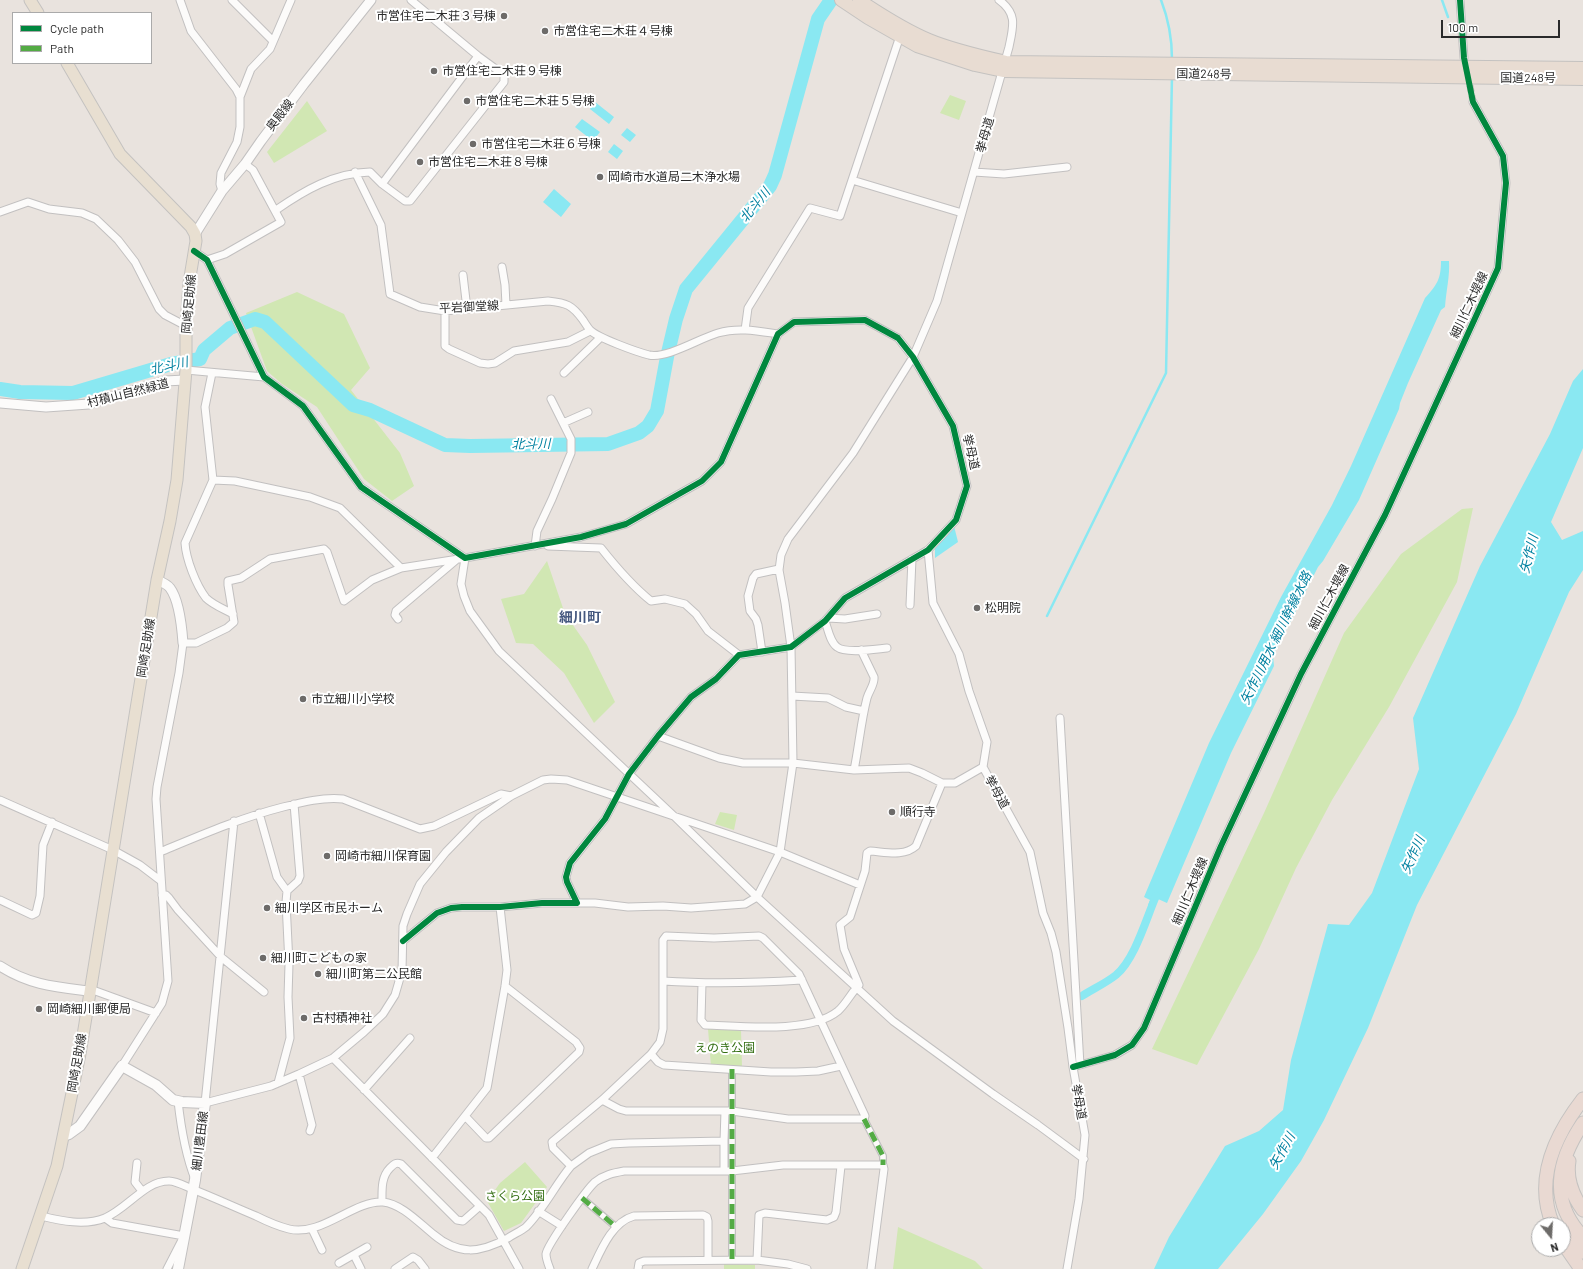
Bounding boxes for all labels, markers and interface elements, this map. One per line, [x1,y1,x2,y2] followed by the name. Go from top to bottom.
[376,9,496,23] place label: 市営住宅二木荘３号棟
[499,11,509,21] marker: 市営住宅二木荘３号棟
[12,12,152,64] legend
[1443,12,1562,38] scale bar
[1448,20,1478,34] text: 100 m
[50,21,104,35] text: Cycle path
[553,24,673,38] place label: 市営住宅二木荘４号棟
[540,26,550,36] marker: 市営住宅二木荘４号棟
[50,41,74,55] text: Path
[442,64,562,78] place label: 市営住宅二木荘９号棟
[429,66,439,76] marker: 市営住宅二木荘９号棟
[1176,66,1232,82] street label: 国道248号
[1500,71,1556,85] street label: 国道248号
[475,94,595,108] place label: 市営住宅二木荘５号棟
[263,96,297,134] street label: 奥殿線
[462,96,472,106] marker: 市営住宅二木荘５号棟
[973,116,997,154] street label: 挙母道
[481,137,601,151] place label: 市営住宅二木荘６号棟
[468,139,478,149] marker: 市営住宅二木荘６号棟
[428,155,548,169] place label: 市営住宅二木荘８号棟
[415,157,425,167] marker: 市営住宅二木荘８号棟
[608,170,740,184] place label: 岡崎市水道局二木浄水場
[595,172,605,182] marker: 岡崎市水道局二木浄水場
[737,185,773,225] water label: 北斗川
[1447,269,1491,341] street label: 細川仁木堤線
[179,273,199,335] street label: 岡崎足助線
[439,298,499,316] street label: 平岩御堂線
[148,354,190,378] water label: 北斗川
[86,376,170,410] street label: 村積山自然緑道
[960,433,982,471] street label: 挙母道
[511,436,551,452] water label: 北斗川
[1517,533,1541,575] water label: 矢作川
[1306,562,1352,632] street label: 細川仁木堤線
[1237,569,1315,707] water label: 矢作川用水 細川幹線水路
[985,601,1021,615] place label: 松明院
[972,603,982,613] marker: 松明院
[559,609,601,625] district label: 細川町
[134,617,158,679] street label: 岡崎足助線
[311,692,395,706] place label: 市立細川小学校
[298,694,308,704] marker: 市立細川小学校
[982,773,1012,811] street label: 挙母道
[900,805,936,819] place label: 順行寺
[887,807,897,817] marker: 順行寺
[1398,834,1428,876] water label: 矢作川
[335,849,431,863] place label: 岡崎市細川保育園
[322,851,332,861] marker: 岡崎市細川保育園
[1169,855,1211,927] street label: 細川仁木堤線
[275,901,383,915] place label: 細川学区市民ホーム
[262,903,272,913] marker: 細川学区市民ホーム
[271,951,367,965] place label: 細川町こどもの家
[258,953,268,963] marker: 細川町こどもの家
[326,967,422,981] place label: 細川町第二公民館
[313,969,323,979] marker: 細川町第二公民館
[47,1002,131,1016] place label: 岡崎細川郵便局
[34,1004,44,1014] marker: 岡崎細川郵便局
[312,1011,372,1025] place label: 古村積神社
[299,1013,309,1023] marker: 古村積神社
[65,1032,89,1094] street label: 岡崎足助線
[695,1041,755,1055] park label: えのき公園
[1069,1083,1089,1121] street label: 挙母道
[189,1110,211,1172] street label: 細川豊田線
[1266,1130,1298,1172] water label: 矢作川
[485,1189,545,1203] park label: さくら公園
[1531,1217,1571,1257] north arrow
[1549,1241,1560,1255] text: N

